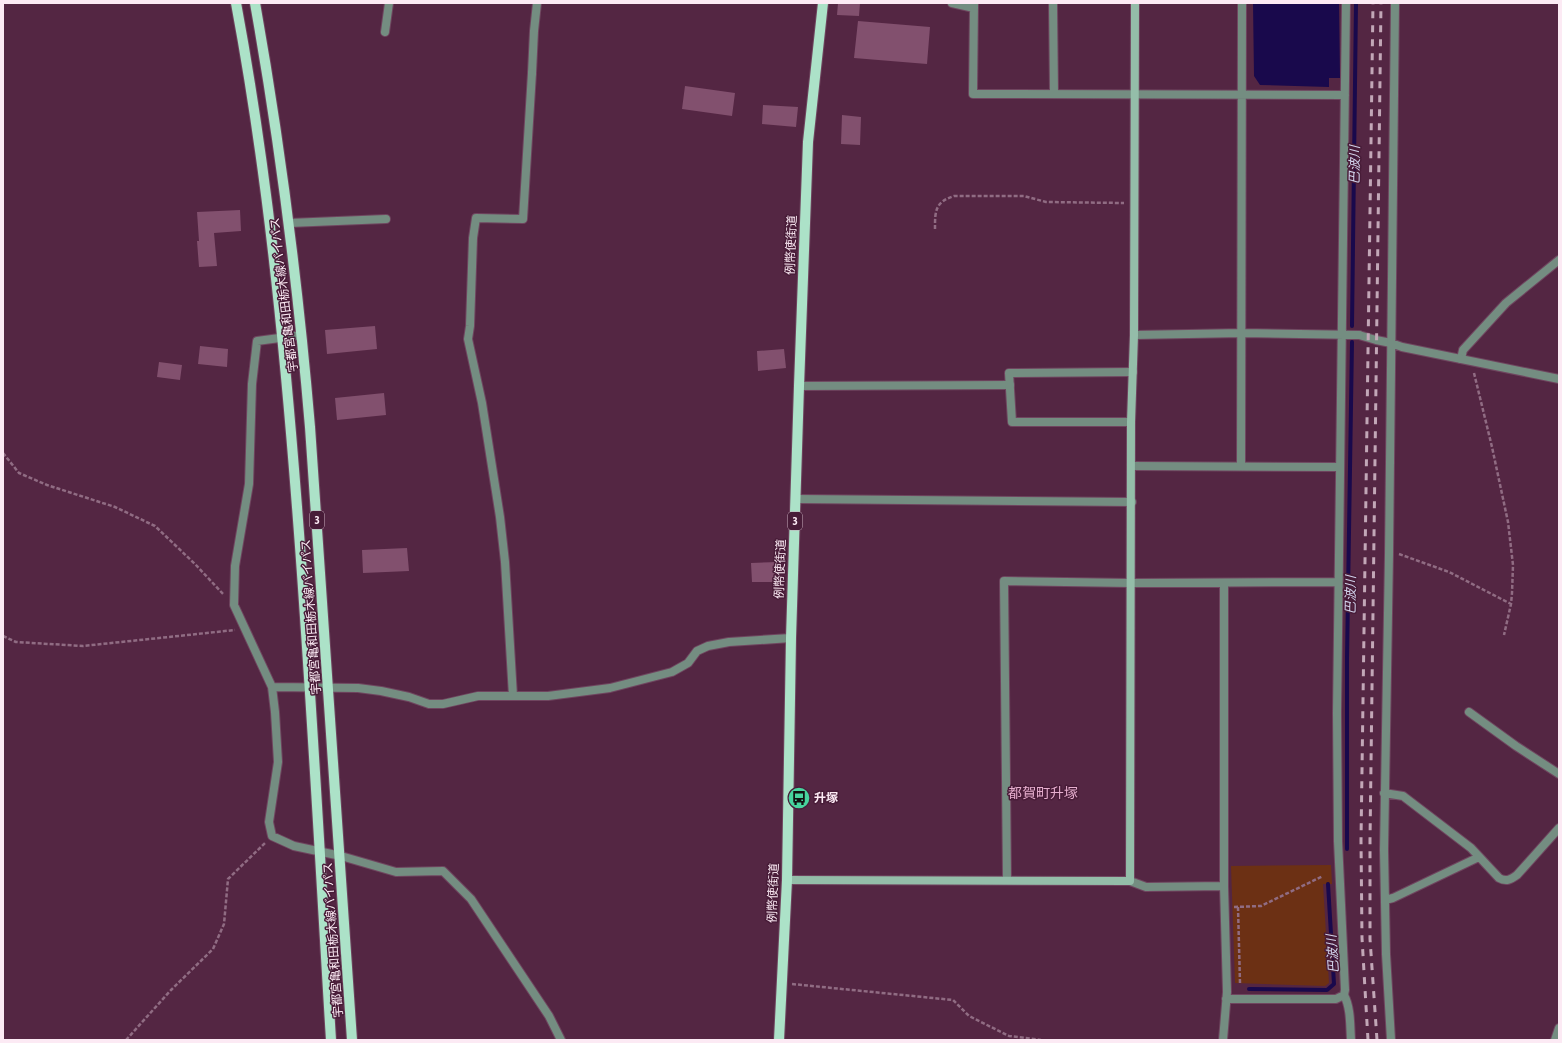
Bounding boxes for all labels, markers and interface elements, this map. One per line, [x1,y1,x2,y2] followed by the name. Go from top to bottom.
[1347,143,1362,185] water label: 巴波川
[783,215,799,275] street label: 例幣使街道
[268,217,300,373] street label: 宇都宮亀和田栃木線バイパス
[310,511,324,529] road number: 3
[788,512,802,530] road number: 3
[299,539,323,695] street label: 宇都宮亀和田栃木線バイパス
[772,539,788,599] street label: 例幣使街道
[1343,573,1358,615] water label: 巴波川
[786,785,812,811] bus stop icon: 升塚
[1008,785,1078,801] district label: 都賀町升塚
[814,791,838,805] place label: 升塚
[321,862,345,1018] street label: 宇都宮亀和田栃木線バイパス
[765,863,781,923] street label: 例幣使街道
[1324,932,1341,974] water label: 巴波川

